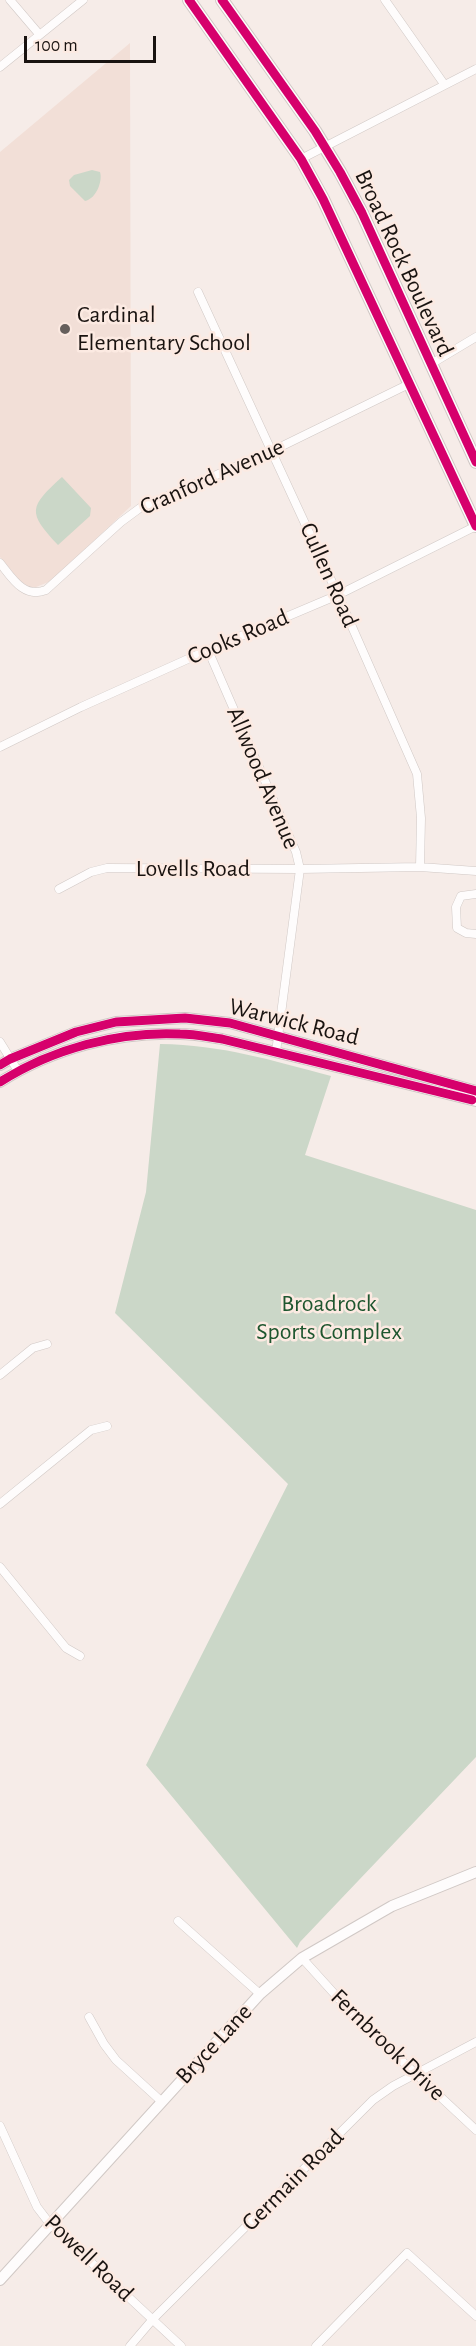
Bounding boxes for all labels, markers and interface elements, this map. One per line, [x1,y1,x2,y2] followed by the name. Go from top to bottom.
[27,24,159,62] scale bar
[35,37,78,55] text: 100 m
[348,165,460,361] street label: Broad Rock Boulevard
[77,301,251,357] place label: Cardinal Elementary School
[58,322,72,336] marker: Cardinal Elementary School
[135,432,289,522] street label: Cranford Avenue
[293,518,365,632] street label: Cullen Road
[183,603,293,671] street label: Cooks Road
[220,703,306,853] street label: Allwood Avenue
[136,855,250,883] street label: Lovells Road
[226,992,362,1052] street label: Warwick Road
[256,1290,402,1346] park label: Broadrock Sports Complex
[324,1983,452,2107] street label: Fernbrook Drive
[170,1998,258,2090] street label: Bryce Lane
[236,2123,350,2237] street label: Germain Road
[38,2208,140,2308] street label: Powell Road

